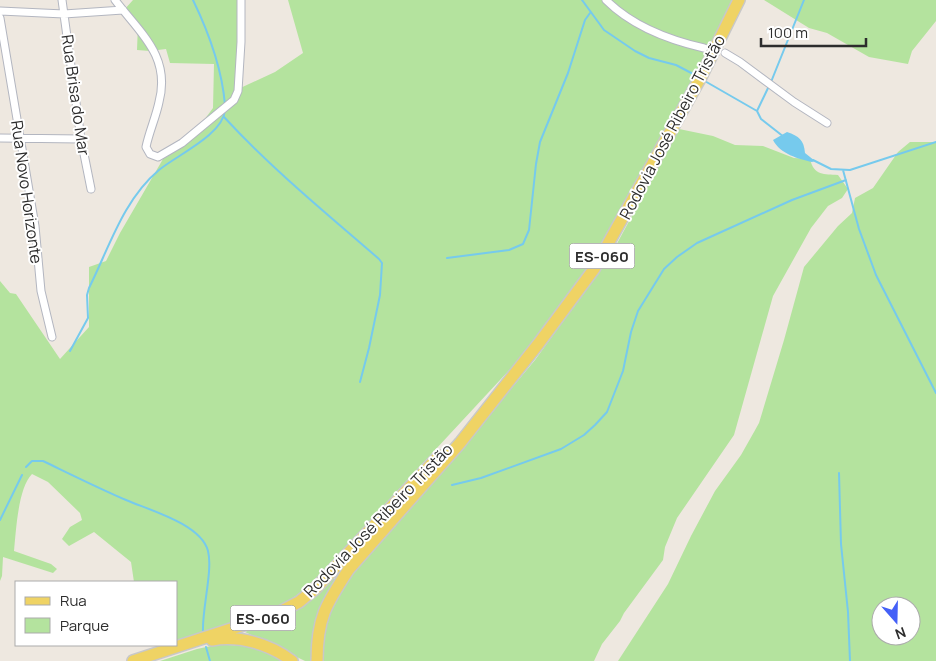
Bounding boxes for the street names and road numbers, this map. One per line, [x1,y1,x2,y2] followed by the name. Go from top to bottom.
[614,31,730,223] street label: Rodovia José Ribeiro Tristão
[57,33,95,157] street label: Rua Brisa do Mar
[6,119,48,265] street label: Rua Novo Horizonte
[570,244,634,268] road number: ES-060
[299,438,457,602] street label: Rodovia José Ribeiro Tristão
[230,606,296,630] road number: ES-060

